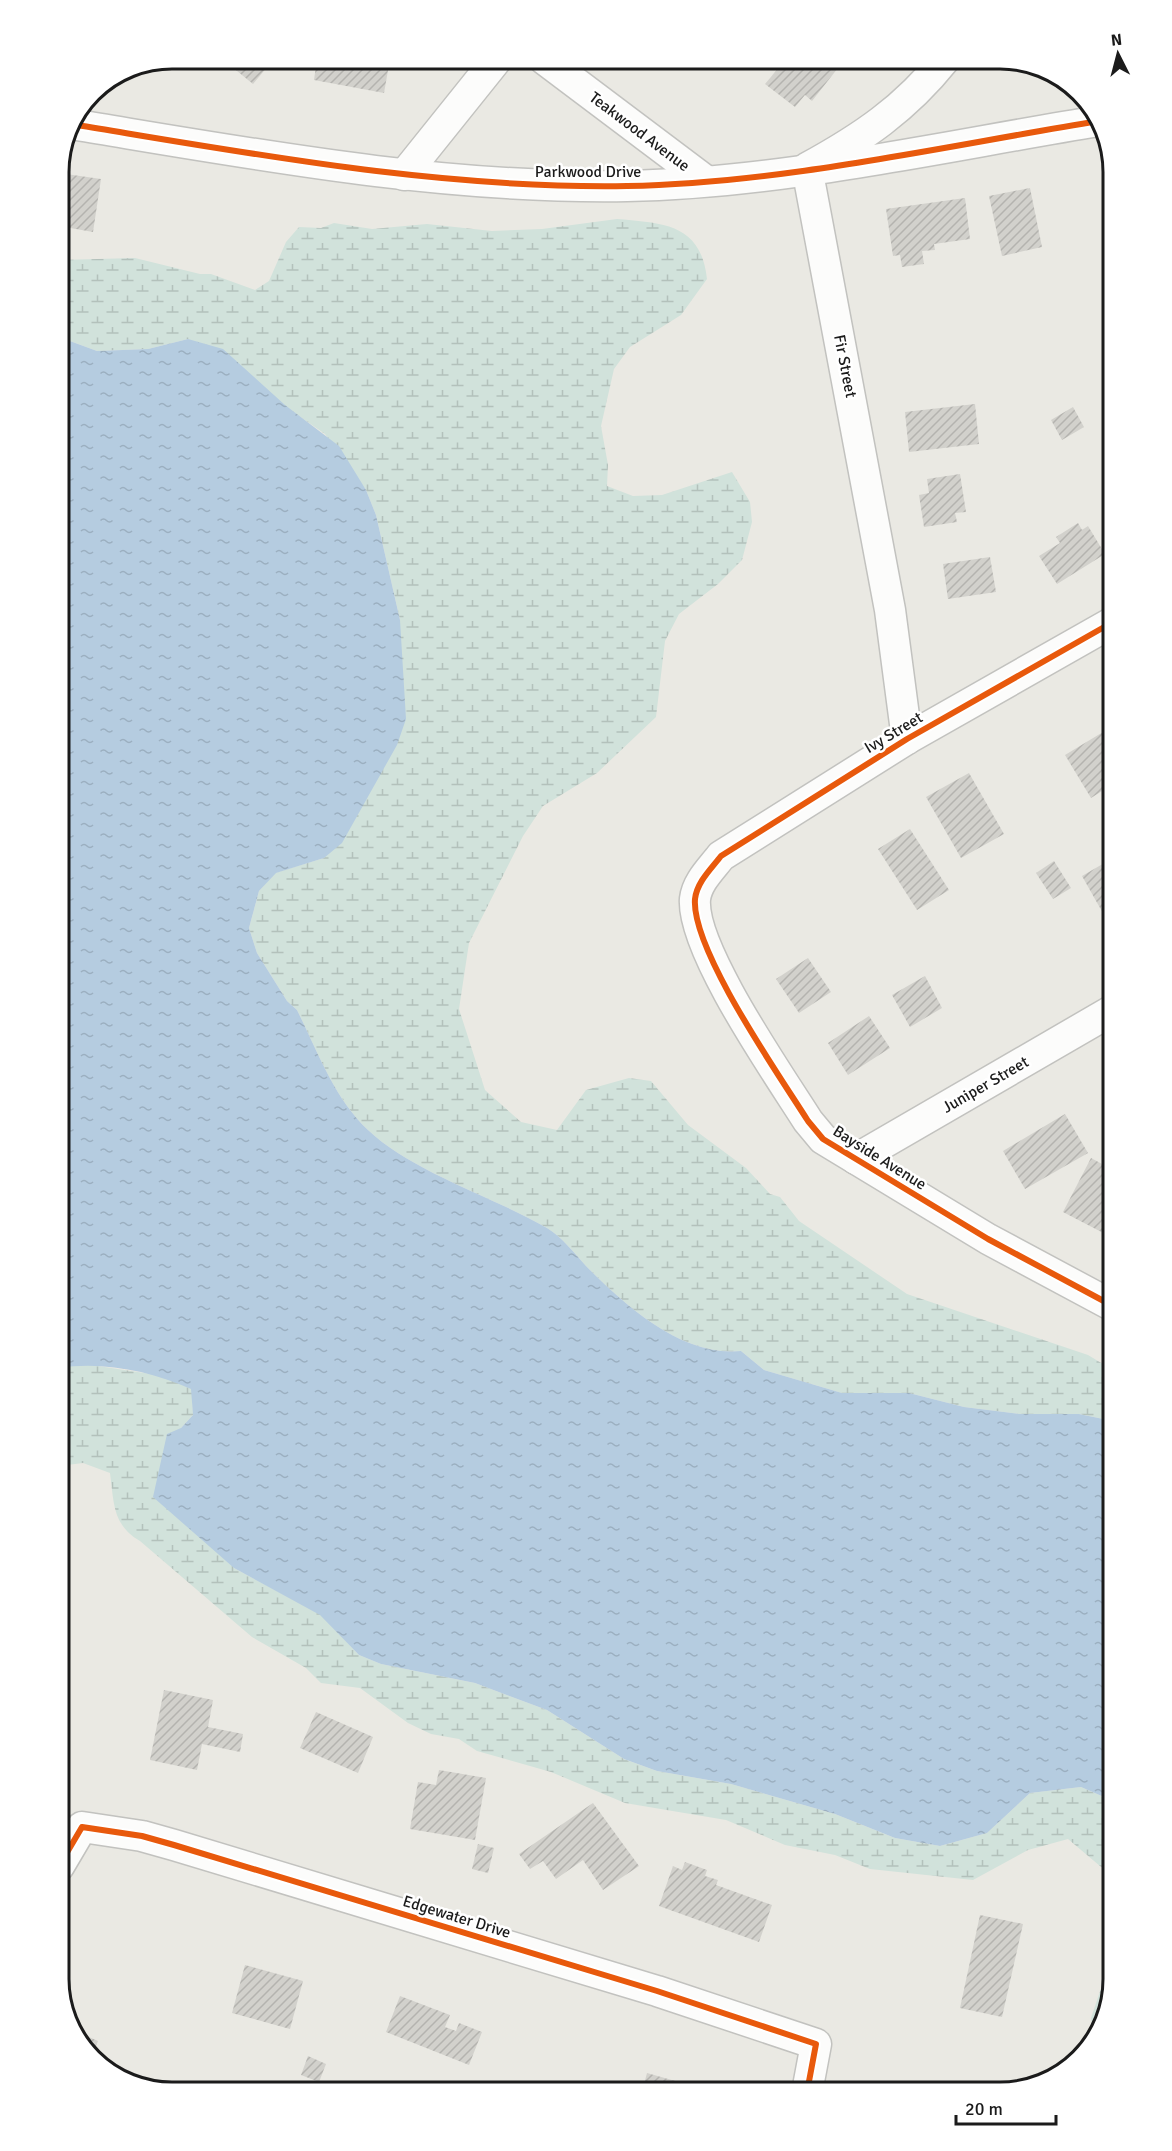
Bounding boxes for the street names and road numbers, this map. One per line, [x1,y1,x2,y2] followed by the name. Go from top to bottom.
[585,87,694,176] street label: Teakwood Avenue
[535,162,641,182] street label: Parkwood Drive
[829,333,861,400] street label: Fir Street
[861,707,927,758] street label: Ivy Street
[939,1052,1033,1118] street label: Juniper Street
[829,1121,930,1195] street label: Bayside Avenue
[400,1891,513,1943] street label: Edgewater Drive

